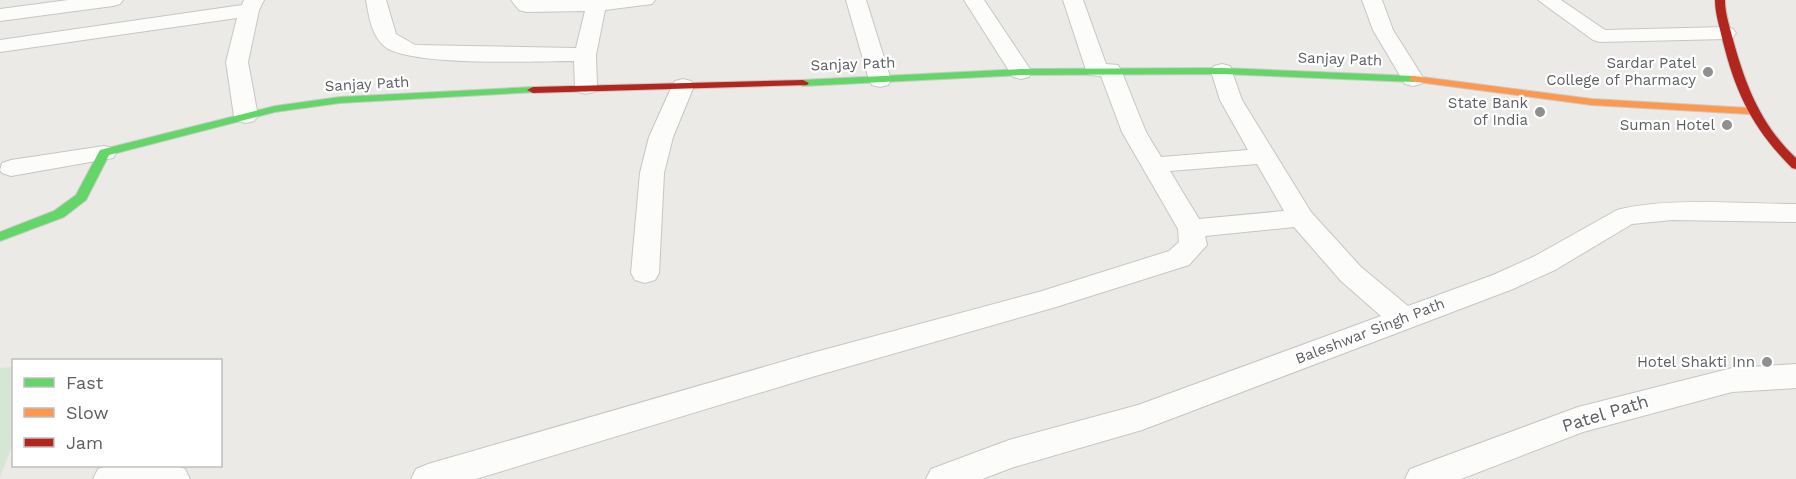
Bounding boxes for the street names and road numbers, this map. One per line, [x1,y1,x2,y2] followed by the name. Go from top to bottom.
[1297,49,1383,69] street label: Sanjay Path
[810,54,896,74] street label: Sanjay Path
[324,73,410,95] street label: Sanjay Path
[1293,294,1447,368] street label: Baleshwar Singh Path
[1559,390,1651,436] street label: Patel Path

